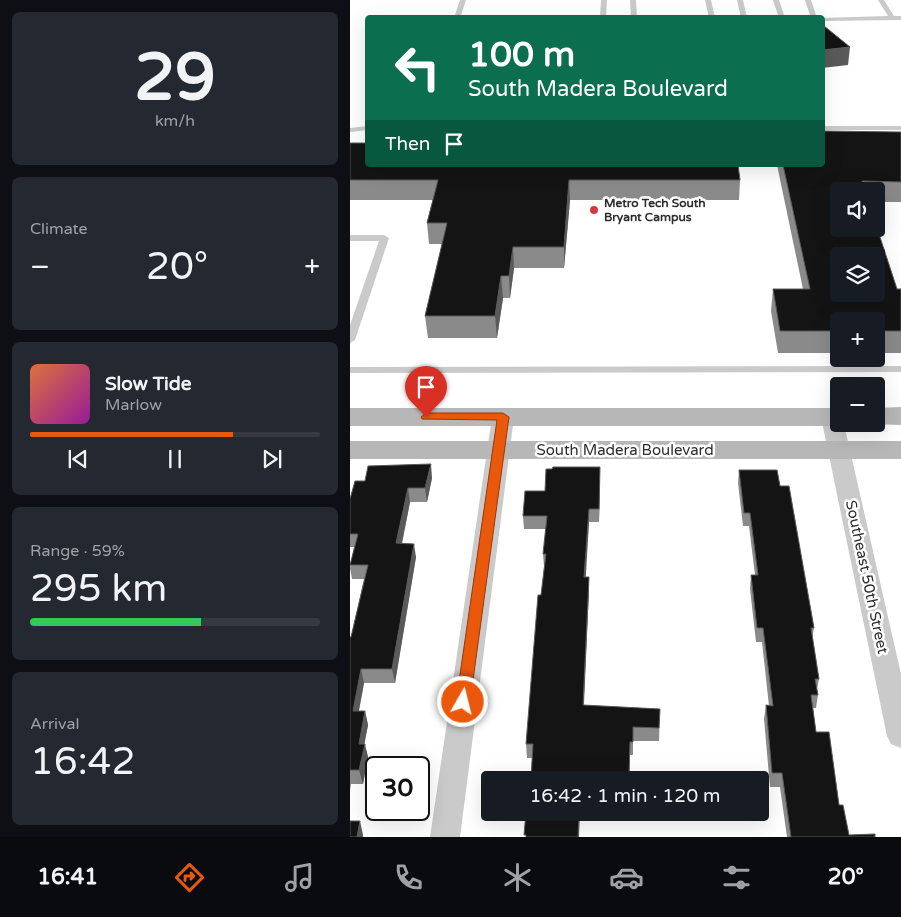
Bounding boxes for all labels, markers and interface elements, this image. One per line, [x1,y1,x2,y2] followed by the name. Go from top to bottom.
[468,34,575,76] text: 100 m
[385,35,450,100] icon: left
[134,39,216,118] text: 29
[468,76,728,102] text: South Madera Boulevard
[155,111,195,131] text: km/h
[440,130,468,158] icon: arrive
[385,133,430,155] text: Then
[830,182,885,432] map controls
[830,182,885,237] button: sound
[604,196,706,225] place label: Metro Tech South Bryant Campus
[588,204,600,216] marker: Metro Tech South Bryant Campus
[30,219,88,239] text: Climate
[146,244,208,290] text: 20°
[830,247,885,302] button: layers
[30,250,50,284] text: −
[304,250,320,284] text: +
[830,312,885,367] button: +
[405,366,447,417] pin
[105,373,192,395] text: Slow Tide
[412,373,440,401] icon: arrive
[830,377,885,432] button: −
[105,395,162,415] text: Marlow
[536,441,714,459] street label: South Madera Boulevard
[64,445,92,473] icon: previous
[161,445,189,473] icon: pause
[258,445,286,473] icon: next
[842,499,892,656] street label: Southeast 50th Street
[30,541,125,561] text: Range · 59%
[30,566,167,612] text: 295 km
[436,675,488,727] position arrow
[30,714,79,734] text: Arrival
[30,739,135,785] text: 16:42
[365,756,430,821] speed limit sign: 30
[529,785,721,807] text: 16:42 · 1 min · 120 m
[172,860,207,895] icon: directions
[282,860,317,895] icon: music
[391,860,426,895] icon: phone
[500,860,535,895] icon: climate
[609,860,644,895] icon: car
[719,860,754,895] icon: filters
[37,864,98,890] text: 16:41
[828,864,864,890] text: 20°

